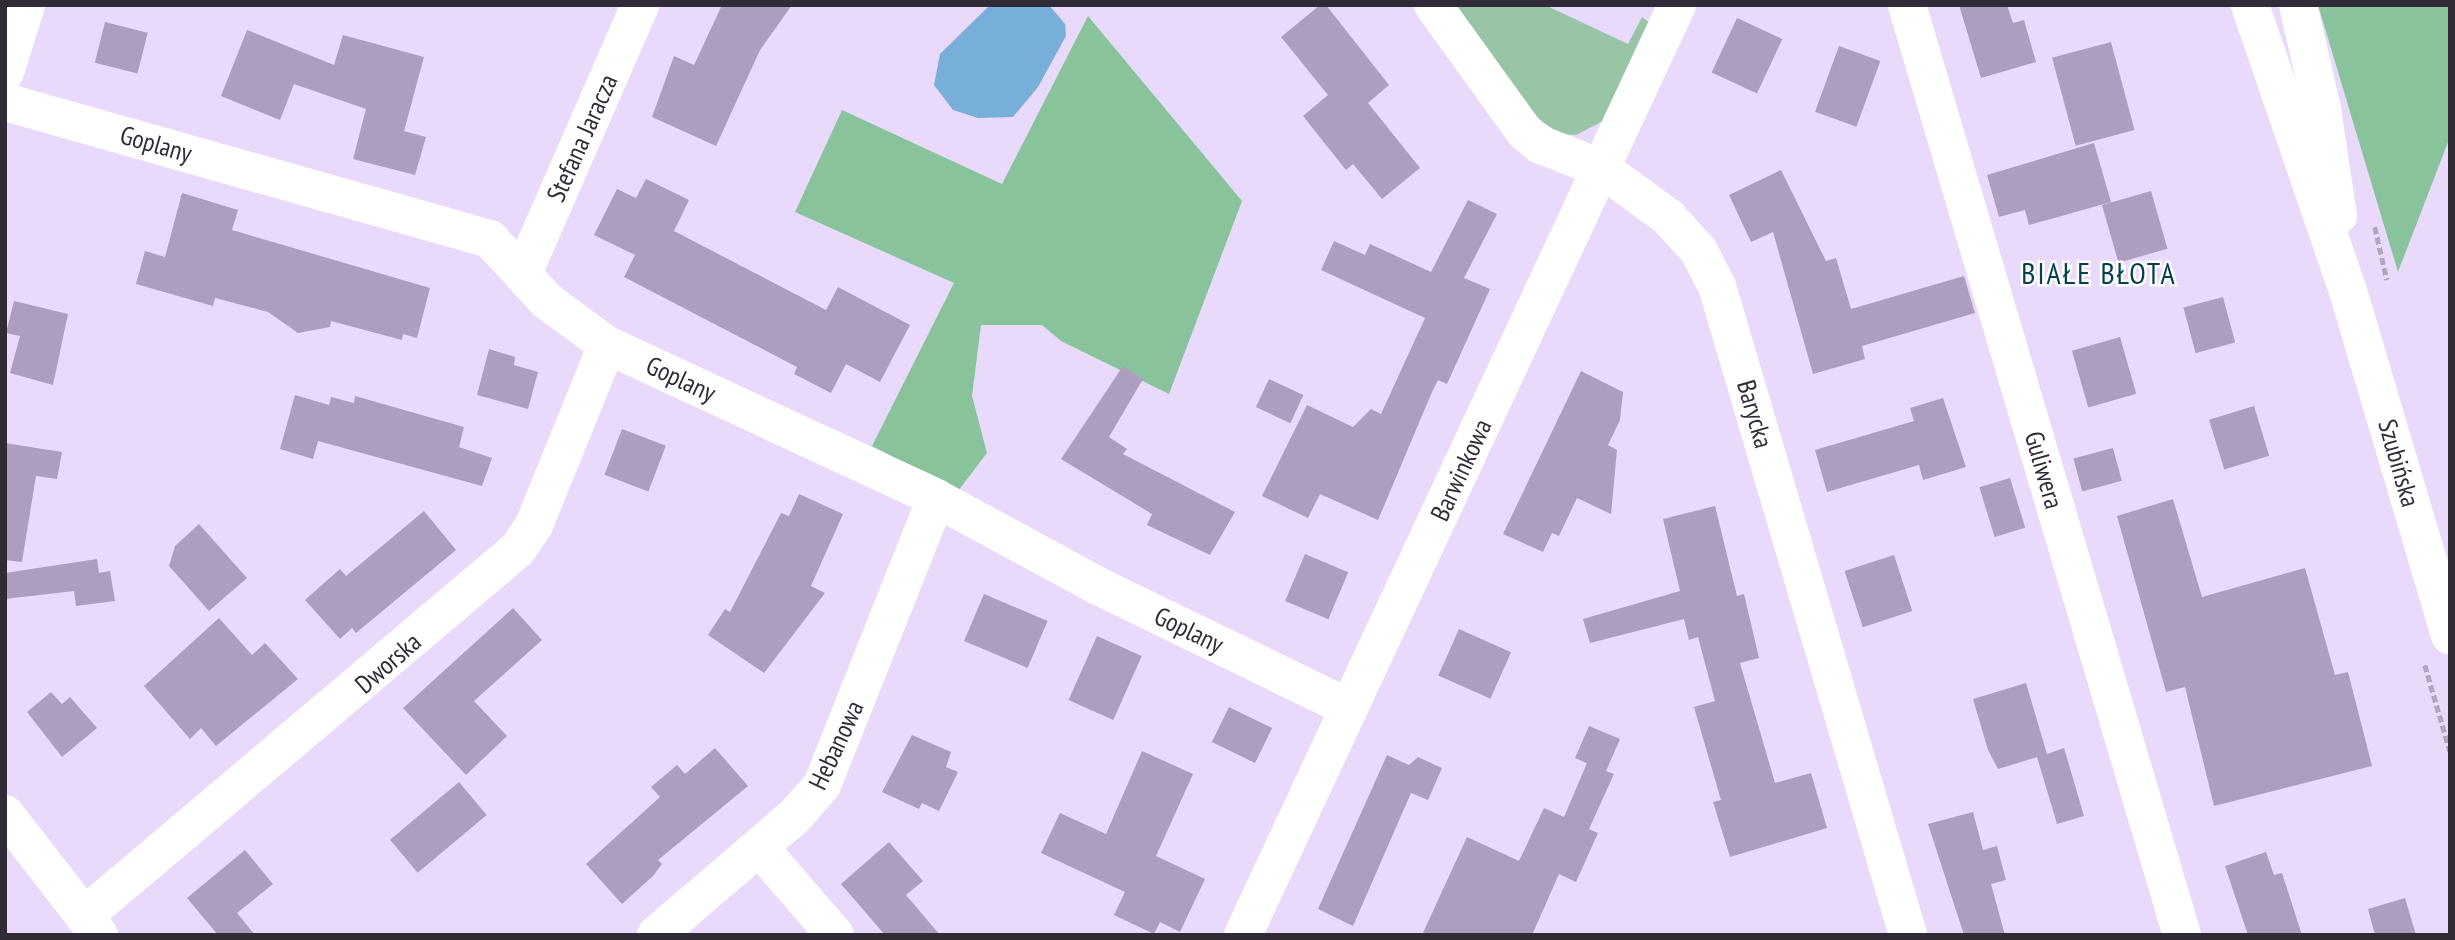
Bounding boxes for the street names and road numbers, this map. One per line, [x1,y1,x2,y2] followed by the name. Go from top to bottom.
[540,69,624,207] street label: Stefana Jaracza
[117,119,195,169] street label: Goplany
[641,349,721,409] street label: Goplany
[1730,376,1780,452] street label: Barycka
[1424,414,1498,526] street label: Barwinkowa
[2372,416,2426,510] street label: Szubińska
[2018,428,2070,512] street label: Guliwera
[1149,600,1229,660] street label: Goplany
[349,626,427,700] street label: Dworska
[802,696,870,794] street label: Hebanowa

